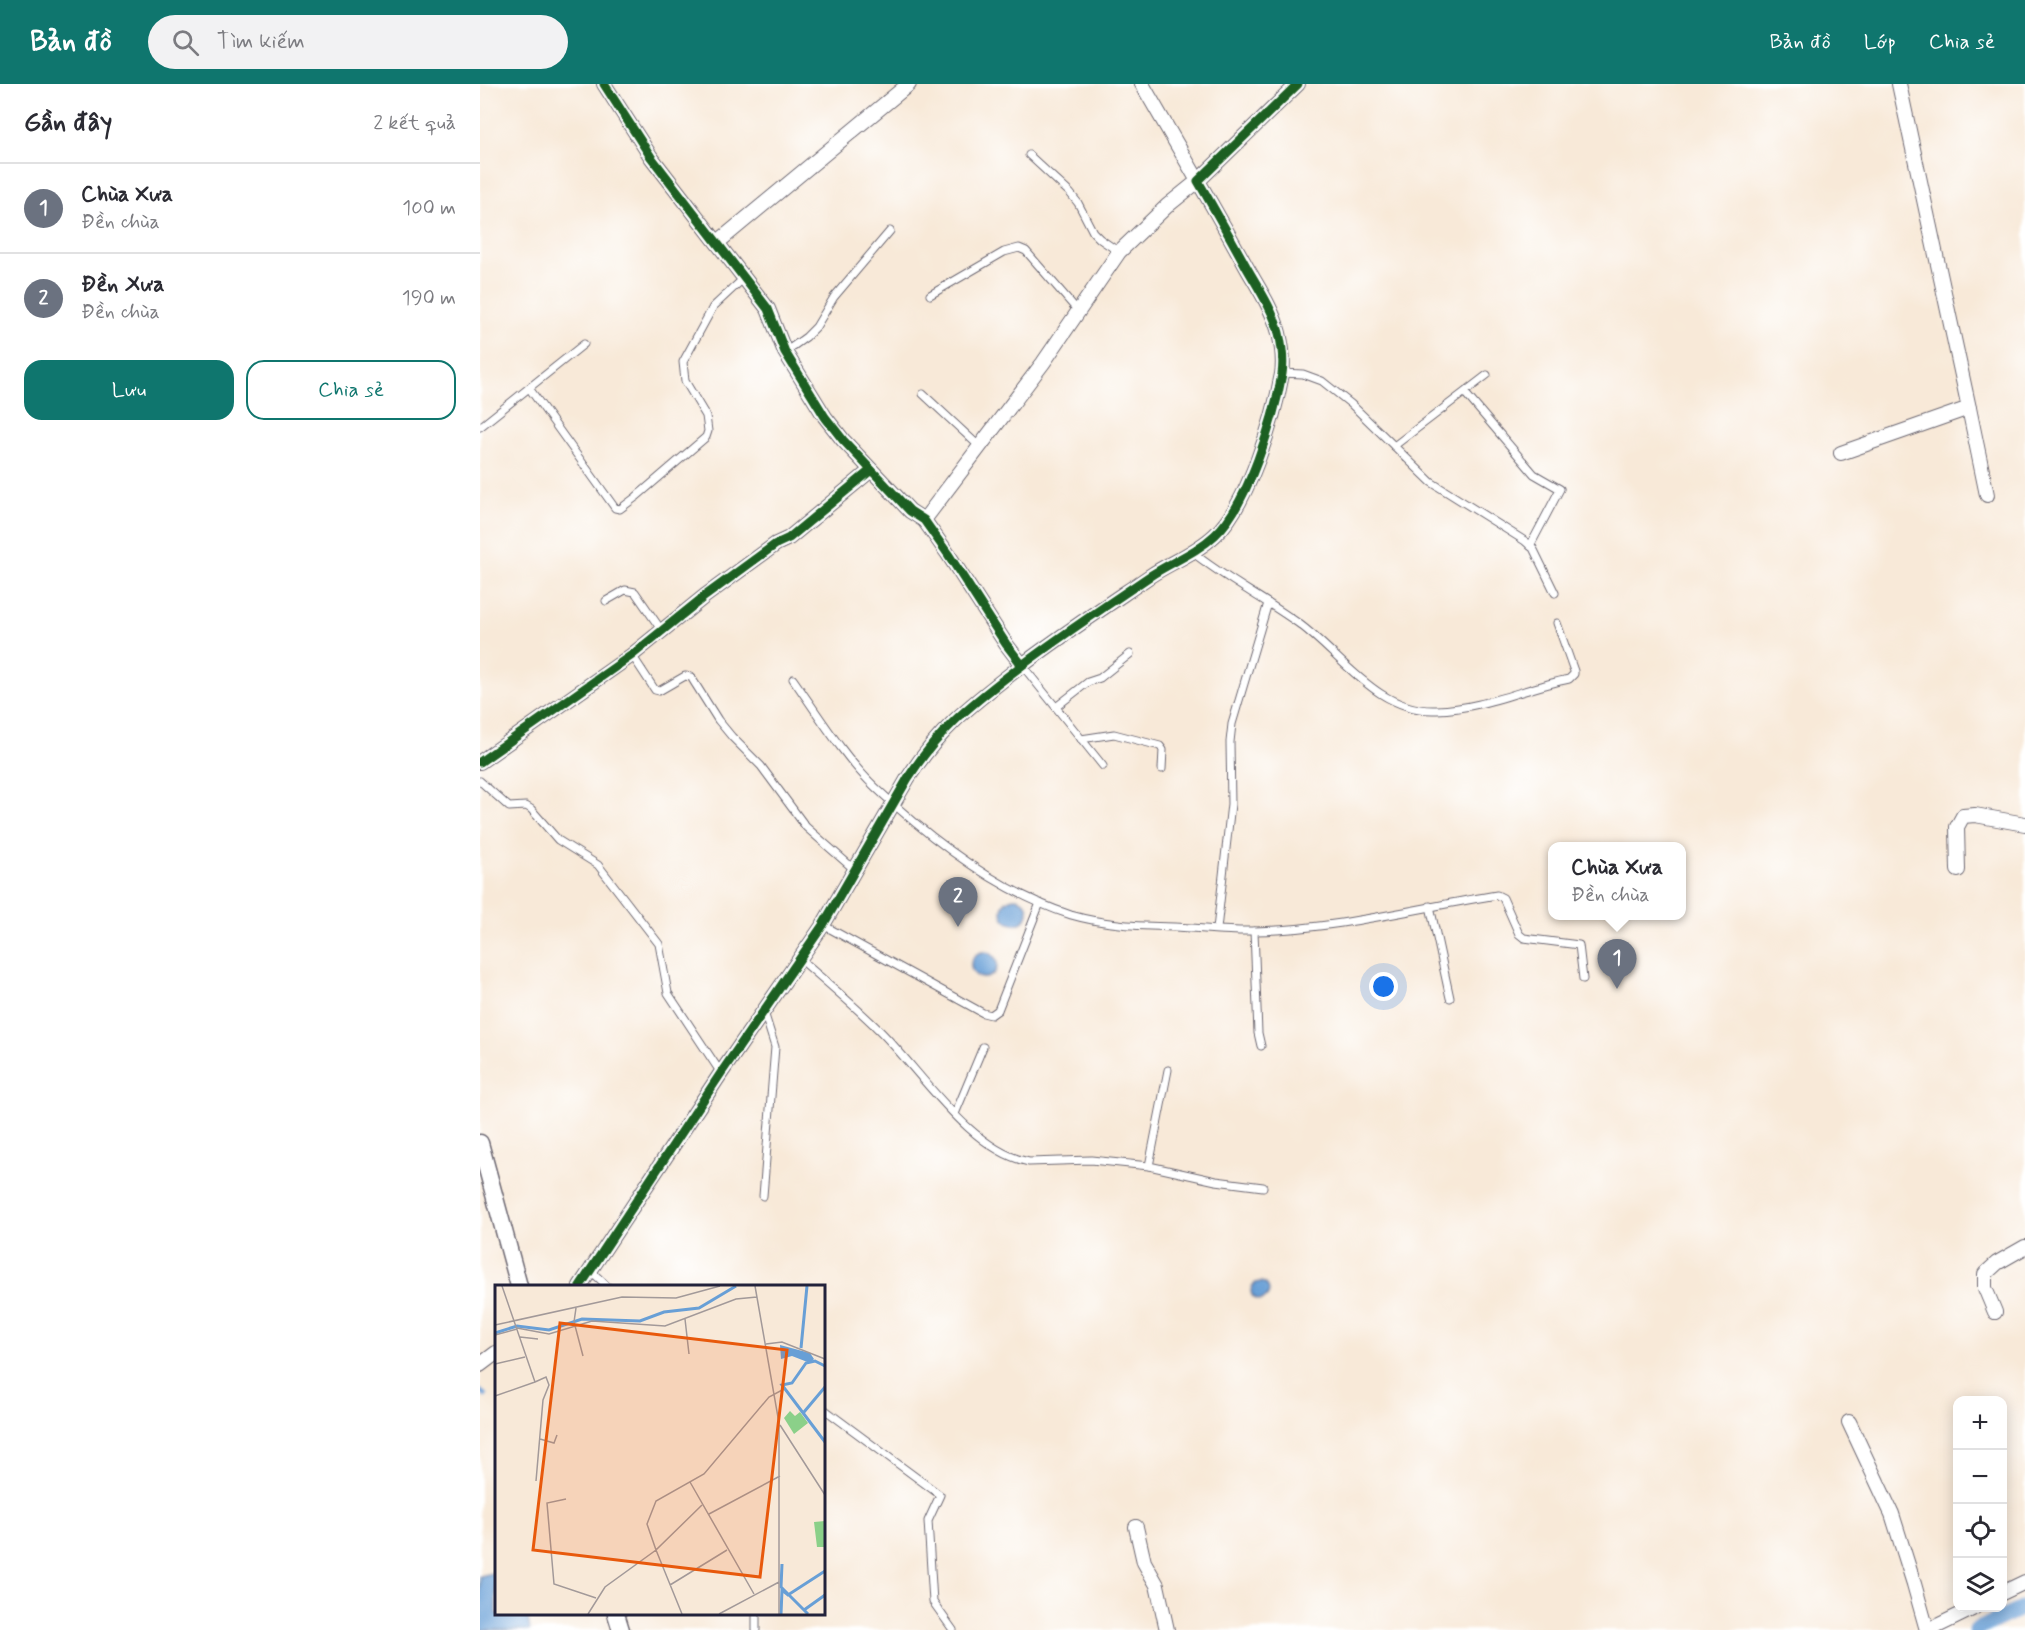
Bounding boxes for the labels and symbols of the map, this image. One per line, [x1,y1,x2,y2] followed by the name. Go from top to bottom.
[938,878,978,927] pin: 2
[1598,940,1636,989] pin: 1
[1369,972,1398,1001] your location
[495,1285,825,1615] inset map

